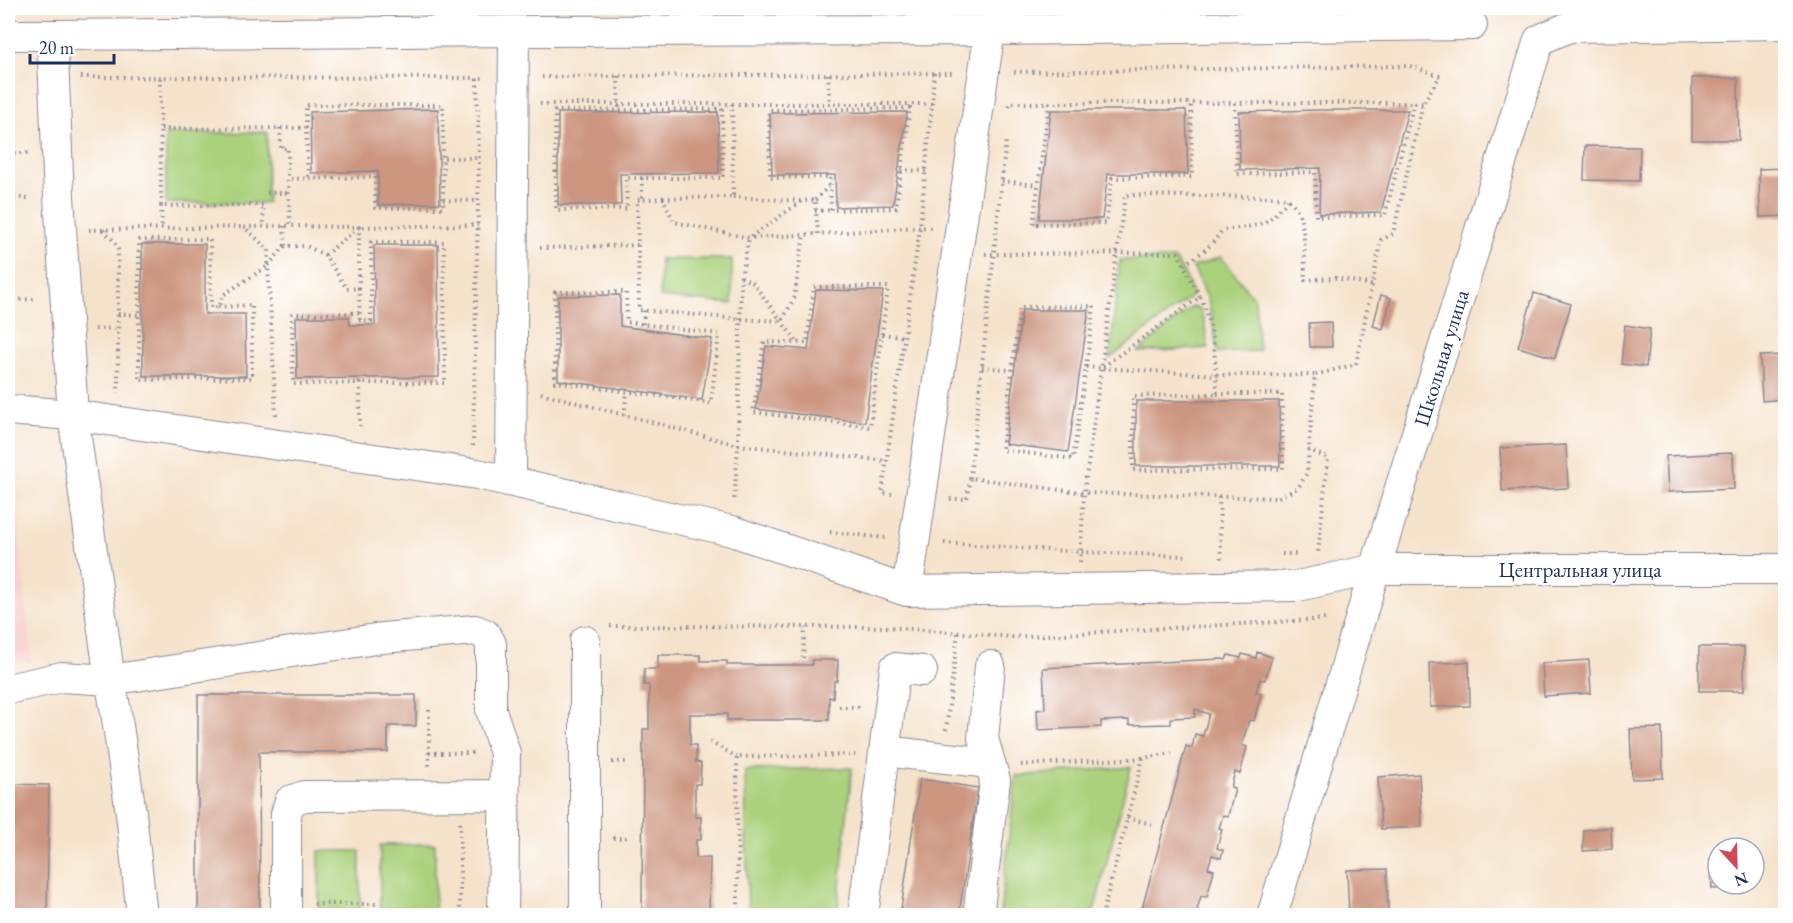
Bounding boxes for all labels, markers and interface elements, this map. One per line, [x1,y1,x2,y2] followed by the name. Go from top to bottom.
[30,27,114,65] scale bar
[39,36,74,59] text: 20 m
[1407,286,1475,430] street label: Школьная улица
[1498,556,1662,583] street label: Центральная улица
[1706,836,1766,896] north arrow
[1731,867,1751,892] text: N

